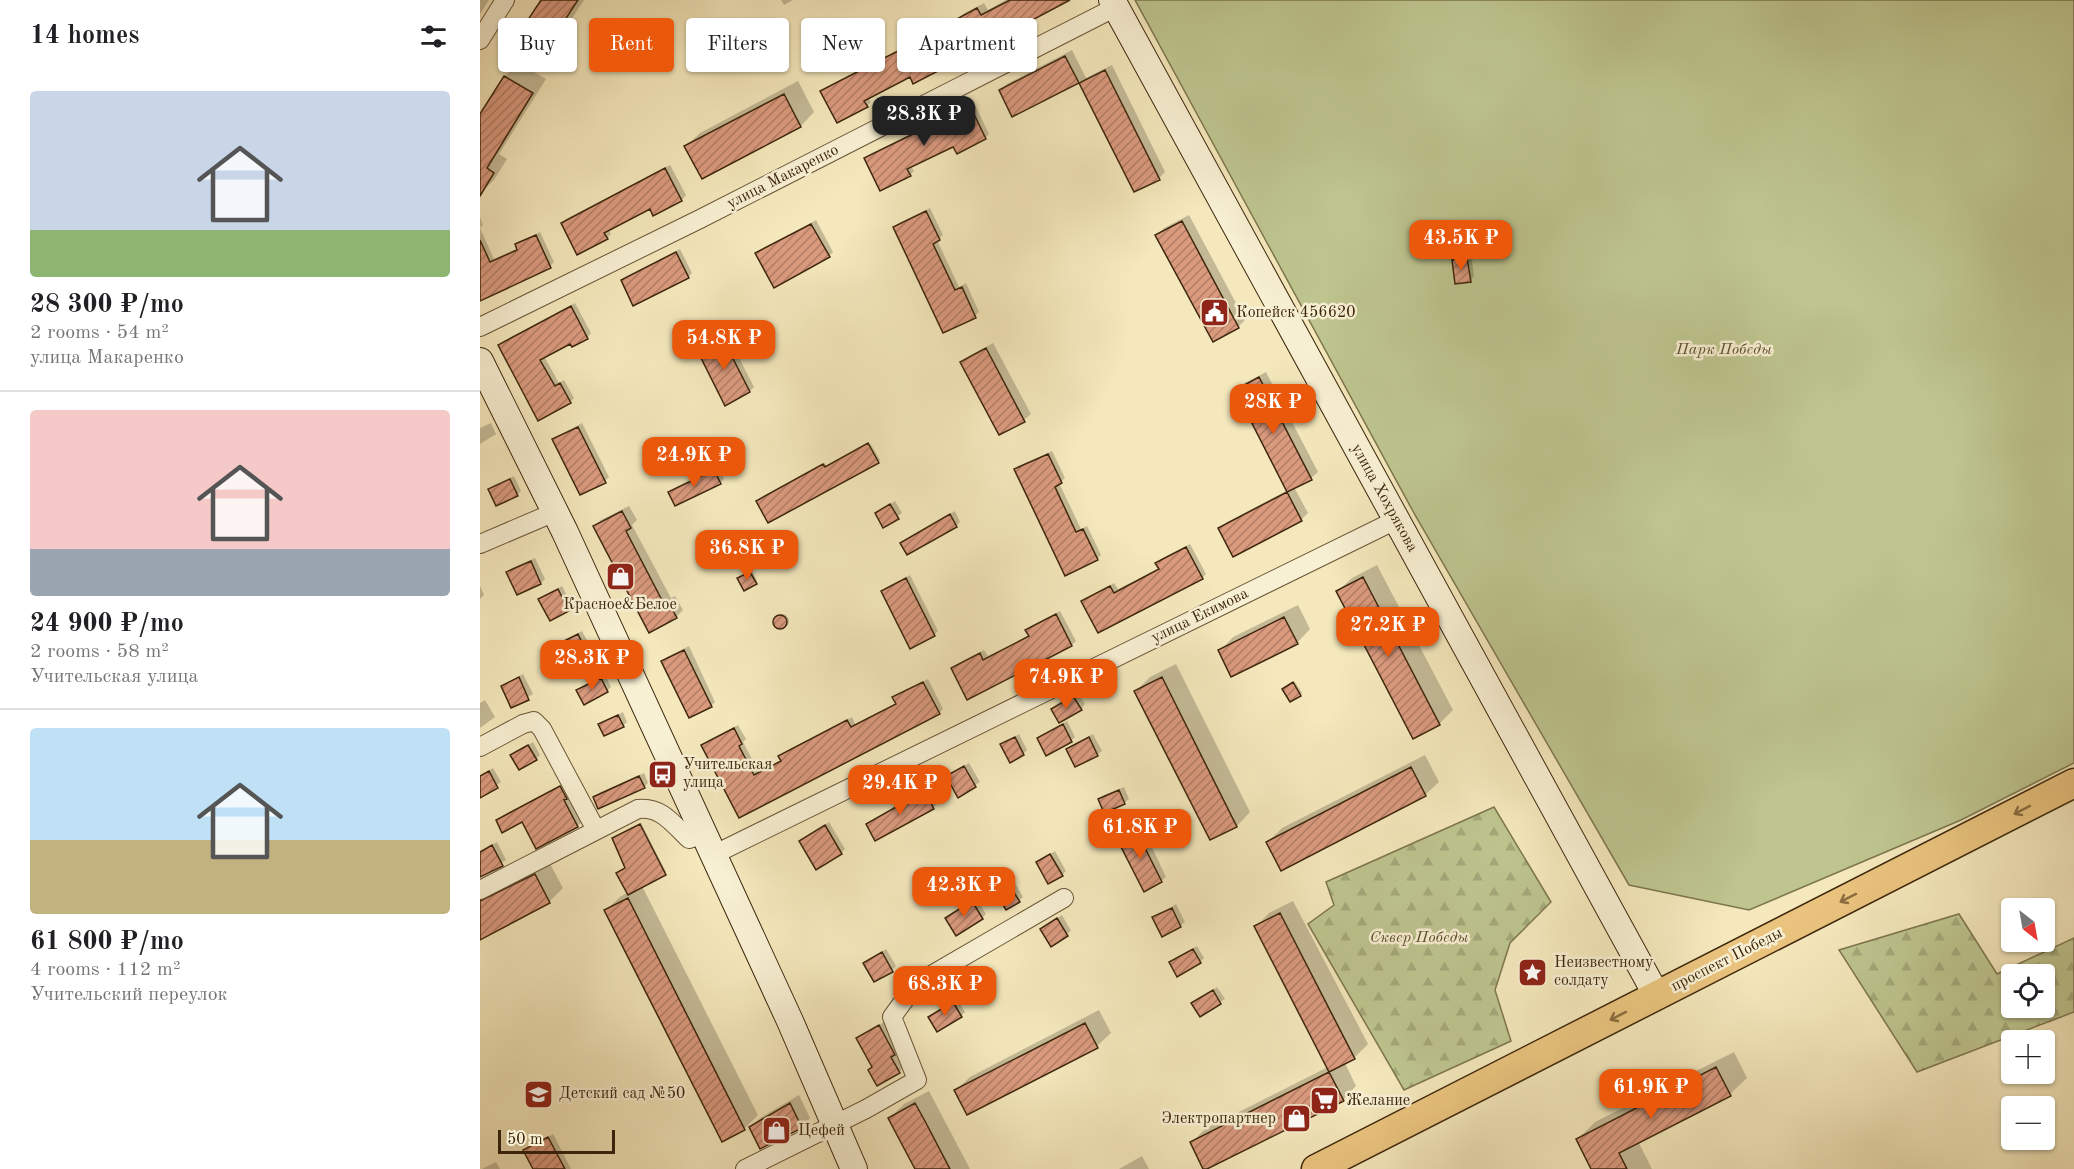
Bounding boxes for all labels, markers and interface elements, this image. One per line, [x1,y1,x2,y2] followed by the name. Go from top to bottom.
[498,18,577,72] chip: Buy
[589,18,674,72] chip: Rent
[686,18,789,72] chip: Filters
[801,18,885,72] chip: New
[897,18,1037,72] chip: Apartment
[417,20,450,53] icon: filters
[30,23,139,49] text: 14 homes
[869,96,979,147] pin: 28.3K ₽
[886,105,962,125] text: 28.3K ₽
[186,130,294,238] icon: home
[725,142,842,212] street label: улица Макаренко
[1406,220,1516,271] pin: 43.5K ₽
[1423,229,1499,249] text: 43.5K ₽
[30,292,184,318] text: 28 300 ₽/mo
[1199,297,1231,329] public building icon: Копейск 456620
[1236,305,1356,321] place label: Копейск 456620
[669,320,779,371] pin: 54.8K ₽
[30,323,169,343] text: 2 rooms · 54 m²
[686,329,762,349] text: 54.8K ₽
[1675,342,1772,358] park label: Парк Победы
[30,348,184,368] text: улица Макаренко
[1231,384,1315,435] pin: 28K ₽
[1244,393,1302,413] text: 28K ₽
[639,437,749,488] pin: 24.9K ₽
[1348,441,1420,555] street label: улица Хохрякова
[656,446,732,466] text: 24.9K ₽
[186,449,294,557] icon: home
[692,530,802,581] pin: 36.8K ₽
[709,539,785,559] text: 36.8K ₽
[604,561,636,593] shop icon: Красное&Белое
[1149,586,1251,646] street label: улица Екимова
[563,597,677,613] place label: Красное&Белое
[1333,607,1443,658] pin: 27.2K ₽
[30,611,184,637] text: 24 900 ₽/mo
[1350,616,1426,636] text: 27.2K ₽
[537,640,647,691] pin: 28.3K ₽
[30,642,169,662] text: 2 rooms · 58 m²
[554,649,630,669] text: 28.3K ₽
[1011,659,1121,710] pin: 74.9K ₽
[30,667,198,687] text: Учительская улица
[1028,668,1104,688] text: 74.9K ₽
[683,757,772,791] place label: Учительская улица
[646,758,678,790] bus stop icon: Учительская улица
[845,765,955,816] pin: 29.4K ₽
[186,767,294,875] icon: home
[862,774,938,794] text: 29.4K ₽
[2013,804,2031,816] one-way arrow
[1085,809,1195,860] pin: 61.8K ₽
[1102,818,1178,838] text: 61.8K ₽
[909,867,1019,918] pin: 42.3K ₽
[926,876,1002,896] text: 42.3K ₽
[1840,893,1858,905] one-way arrow
[2001,898,2055,952] north arrow
[2001,898,2055,1150] map controls
[1669,925,1785,995] street label: проспект Победы
[30,929,184,955] text: 61 800 ₽/mo
[1370,930,1468,946] park label: Сквер Победы
[1554,955,1654,989] place label: Неизвестному солдату
[1517,956,1549,988] place icon: Неизвестному солдату
[30,960,180,980] text: 4 rooms · 112 m²
[2001,964,2055,1018] button: locate
[890,966,1000,1017] pin: 68.3K ₽
[907,975,983,995] text: 68.3K ₽
[30,985,228,1005] text: Учительский переулок
[1610,1010,1628,1022] one-way arrow
[2001,1030,2055,1084] button: +
[1596,1069,1706,1120] pin: 61.9K ₽
[522,1078,554,1110] school or university icon: Детский сад №50
[1613,1078,1689,1098] text: 61.9K ₽
[1309,1085,1341,1117] supermarket icon: Желание
[559,1086,685,1102] place label: Детский сад №50
[1346,1093,1410,1109] place label: Желание
[2001,1096,2055,1150] button: −
[1281,1103,1313,1135] shop icon: Электропартнер
[1162,1111,1276,1127] place label: Электропартнер
[761,1115,793,1147] shop icon: Цефей
[798,1123,845,1139] place label: Цефей
[498,1127,615,1154] scale bar
[507,1132,543,1148] text: 50 m

